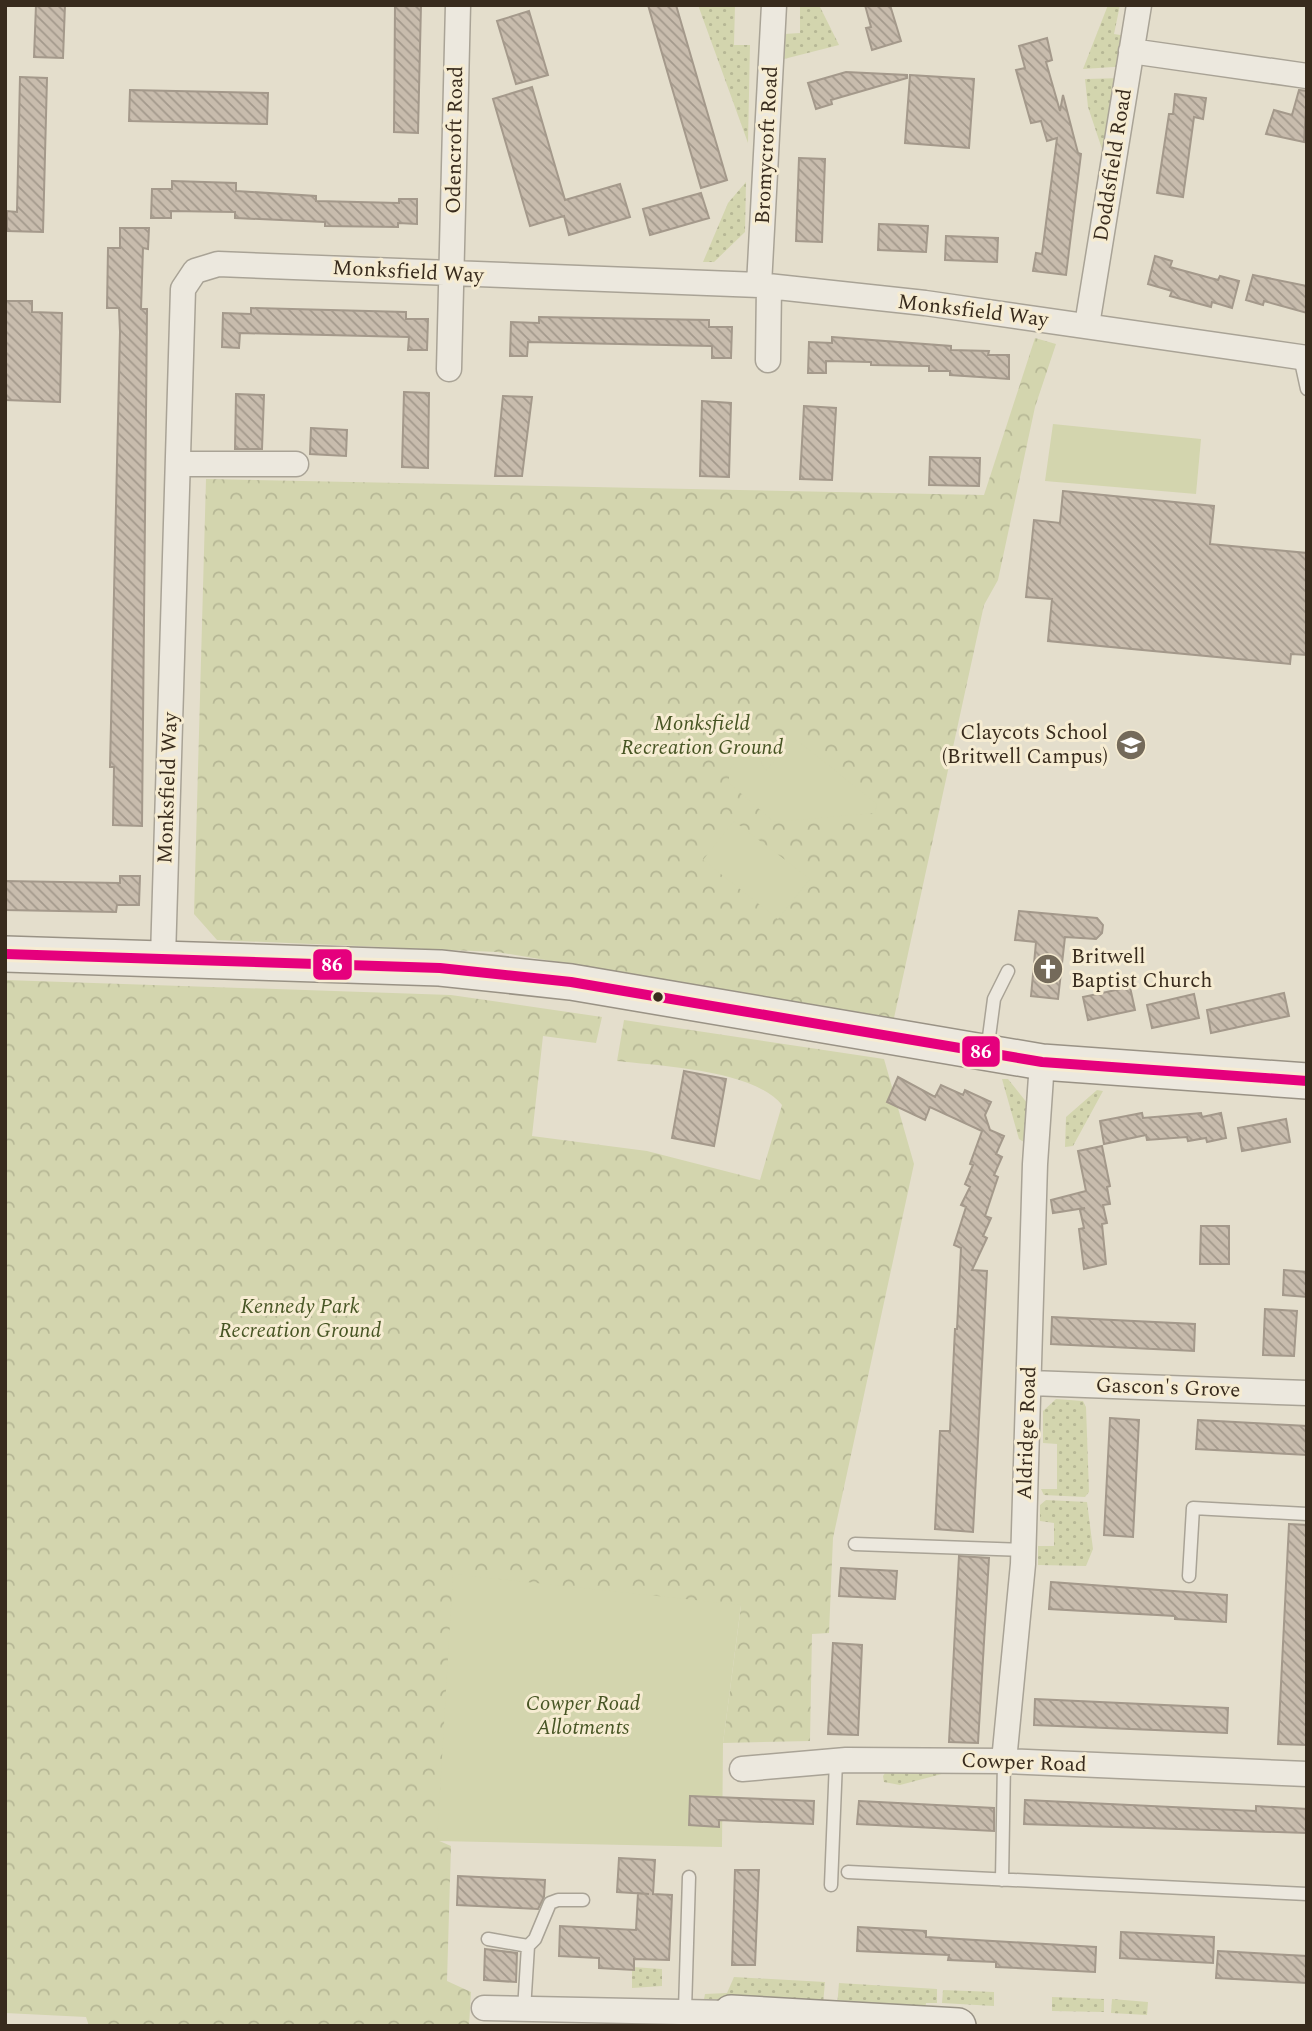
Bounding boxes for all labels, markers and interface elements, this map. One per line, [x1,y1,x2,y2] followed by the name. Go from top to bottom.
[747,65,787,225] street label: Bromycroft Road
[438,66,472,214] street label: Odencroft Road
[1085,86,1141,244] street label: Doddsfield Road
[331,252,485,292] street label: Monksfield Way
[896,286,1051,336] street label: Monksfield Way
[621,708,784,764] park label: Monksfield Recreation Ground
[149,711,187,864] street label: Monksfield Way
[942,717,1108,773] place label: Claycots School (Britwell Campus)
[1114,728,1148,762] school or university icon: Claycots School (Britwell Campus)
[1071,941,1212,997] place label: Britwell Baptist Church
[312,948,353,981] line badge: 86
[321,951,343,980] text: 86
[1031,952,1065,986] church icon: Britwell Baptist Church
[651,990,665,1004] unlabelled marker
[961,1035,1001,1068] line badge: 86
[970,1038,992,1067] text: 86
[219,1291,382,1347] park label: Kennedy Park Recreation Ground
[1009,1365,1045,1501] street label: Aldridge Road
[1095,1369,1241,1407] street label: Gascon's Grove
[526,1688,641,1744] park label: Cowper Road Allotments
[961,1745,1087,1781] street label: Cowper Road

